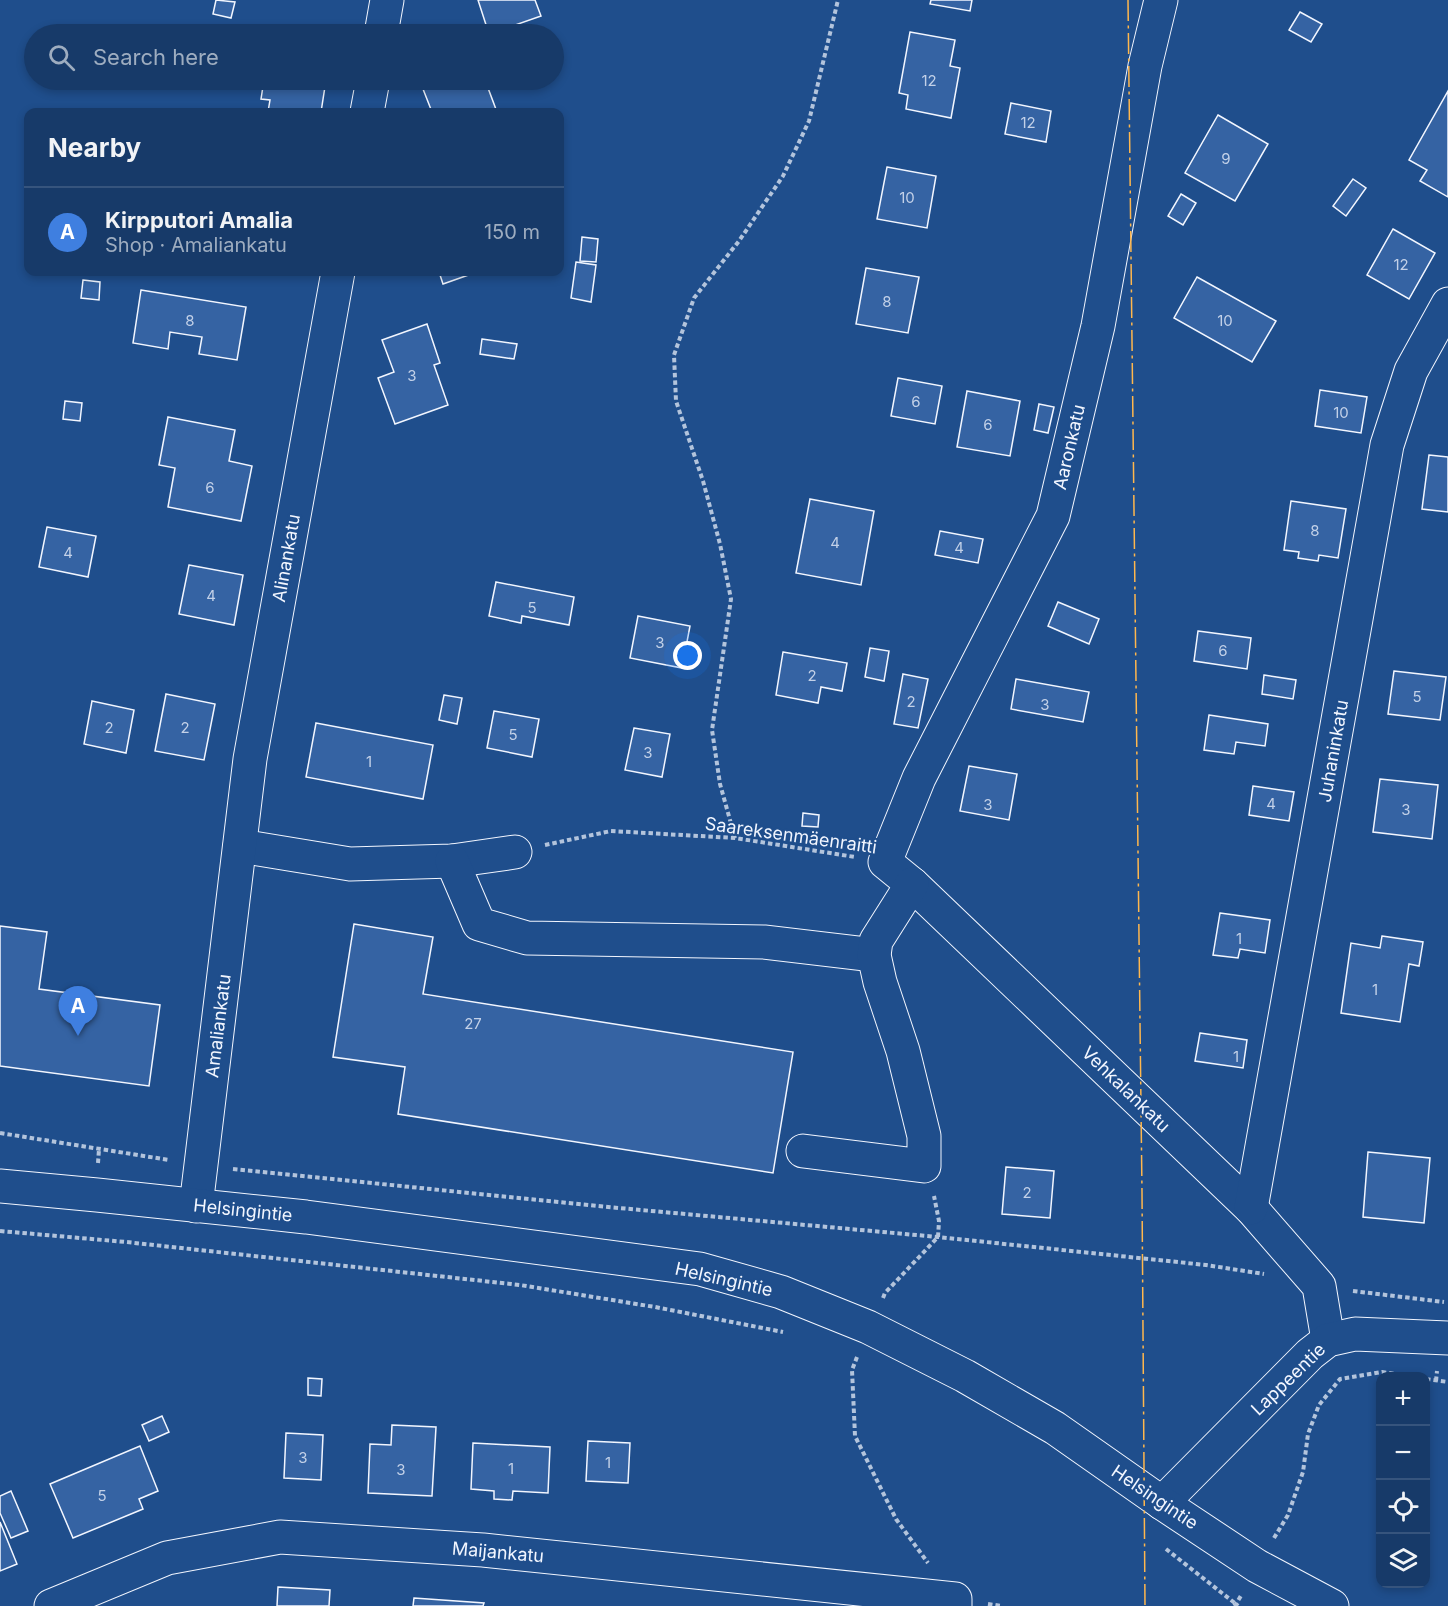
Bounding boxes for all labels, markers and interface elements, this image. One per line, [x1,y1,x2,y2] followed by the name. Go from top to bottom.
[24,24,564,90] search box
[45,41,78,74] icon: search
[93,44,219,70] text: Search here
[921,71,937,90] house number: 12
[1020,113,1036,132] house number: 12
[48,132,141,163] text: Nearby
[1221,149,1231,168] house number: 9
[899,188,915,207] house number: 10
[105,207,293,233] text: Kirpputori Amalia
[60,220,75,244] text: A
[484,220,540,244] text: 150 m
[105,233,287,257] text: Shop · Amaliankatu
[1393,255,1409,274] house number: 12
[882,292,892,311] house number: 8
[185,311,195,330] house number: 8
[1217,311,1233,330] house number: 10
[407,366,417,385] house number: 3
[911,392,921,411] house number: 6
[1049,402,1089,492] street label: Aaronkatu
[1333,403,1349,422] house number: 10
[983,415,993,434] house number: 6
[205,478,215,497] house number: 6
[268,512,304,604] street label: Alinankatu
[1310,521,1320,540] house number: 8
[830,533,840,552] house number: 4
[954,538,964,557] house number: 4
[63,543,73,562] house number: 4
[206,586,216,605] house number: 4
[527,598,537,617] house number: 5
[655,633,665,652] house number: 3
[673,641,702,670] your location
[1218,641,1228,660] house number: 6
[807,666,817,685] house number: 2
[1412,687,1422,706] house number: 5
[906,692,916,711] house number: 2
[1040,695,1050,714] house number: 3
[1314,698,1352,804] street label: Juhaninkatu
[104,718,114,737] house number: 2
[180,718,190,737] house number: 2
[508,725,518,744] house number: 5
[643,743,653,762] house number: 3
[366,752,372,771] house number: 1
[1266,794,1276,813] house number: 4
[983,795,993,814] house number: 3
[1401,800,1411,819] house number: 3
[704,813,878,857] street label: Saareksenmäenraitti
[1236,929,1242,948] house number: 1
[201,973,235,1079] street label: Amaliankatu
[1372,980,1378,999] house number: 1
[58,986,98,1036] pin: A
[464,1014,482,1033] house number: 27
[1078,1042,1174,1136] street label: Vehkalankatu
[1233,1047,1239,1066] house number: 1
[1022,1183,1032,1202] house number: 2
[192,1194,294,1226] street label: Helsingintie
[673,1258,775,1300] street label: Helsingintie
[1247,1339,1329,1419] street label: Lappeentie
[1376,1372,1430,1588] map controls
[1376,1372,1430,1426] button: +
[1376,1426,1430,1480] button: −
[298,1448,308,1467] house number: 3
[605,1453,611,1472] house number: 1
[508,1459,514,1478] house number: 1
[396,1460,406,1479] house number: 3
[1108,1460,1202,1534] street label: Helsingintie
[1376,1480,1430,1534] button: locate
[97,1486,107,1505] house number: 5
[1376,1534,1430,1588] button: layers
[451,1538,545,1566] street label: Maijankatu

